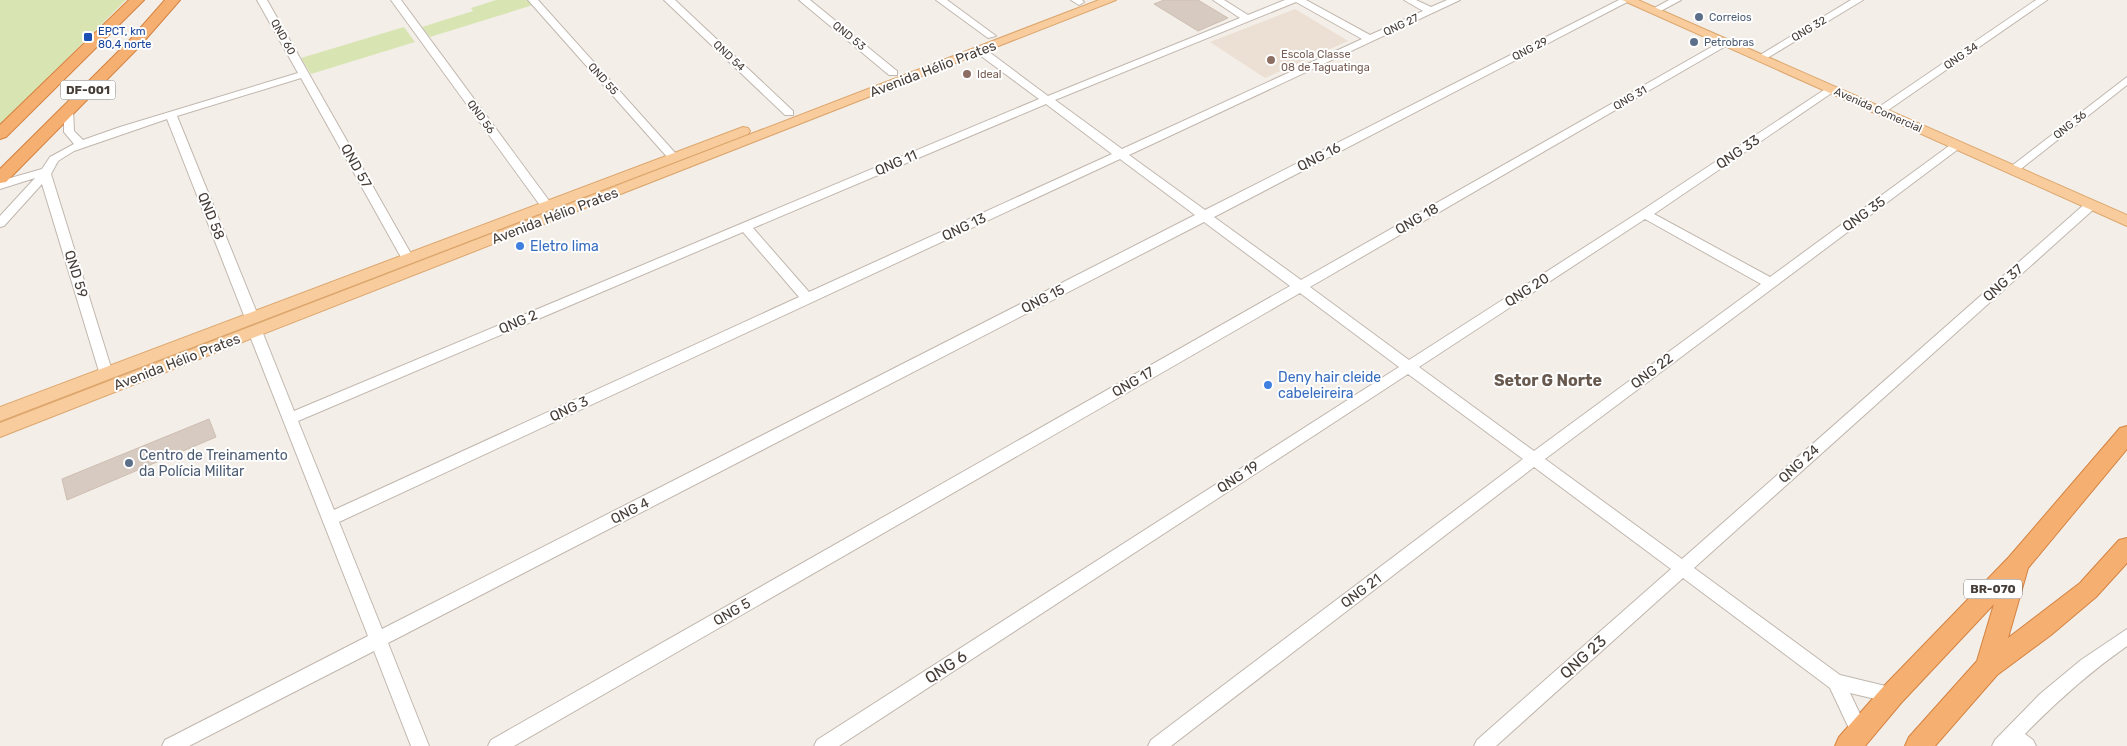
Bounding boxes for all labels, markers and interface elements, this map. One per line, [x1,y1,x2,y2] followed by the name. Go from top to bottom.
[1381,11,1421,39] street label: QNG 27
[1693,11,1705,23] marker: Correios
[1709,11,1752,24] place label: Correios
[1789,14,1829,44] street label: QNG 32
[268,17,298,57] street label: QND 60
[830,19,868,53] street label: QND 53
[98,25,152,51] place label: EPCT, km 80,4 norte
[82,31,94,43] marker: EPCT, km 80,4 norte
[1510,35,1550,63] street label: QNG 29
[1688,36,1700,48] marker: Petrobras
[1704,36,1755,49] place label: Petrobras
[867,37,999,101] street label: Avenida Hélio Prates
[710,38,748,74] street label: QND 54
[1941,40,1981,72] street label: QNG 34
[1281,48,1370,74] place label: Escola Classe 08 de Taguatinga
[1265,54,1277,66] marker: Escola Classe 08 de Taguatinga
[585,60,621,98] street label: QND 55
[961,68,973,80] marker: Ideal
[977,68,1001,81] place label: Ideal
[61,80,116,100] road number: DF-001
[1611,83,1649,113] street label: QNG 31
[1832,85,1924,135] street label: Avenida Comercial
[464,98,498,137] street label: QND 56
[2051,108,2089,142] street label: QNG 36
[1713,131,1763,173] street label: QNG 33
[1294,139,1344,175] street label: QNG 16
[337,141,375,191] street label: QND 57
[872,147,920,179] street label: QNG 11
[489,184,621,248] street label: Avenida Hélio Prates
[194,190,228,242] street label: QND 58
[1839,193,1889,235] street label: QNG 35
[1392,200,1442,238] street label: QNG 18
[939,209,989,245] street label: QNG 13
[530,238,599,255] place label: Eletro lima
[514,240,526,252] marker: Eletro lima
[61,248,91,300] street label: QND 59
[1980,261,2026,305] street label: QNG 37
[1502,269,1552,311] street label: QNG 20
[1018,281,1068,317] street label: QNG 15
[496,306,540,338] street label: QNG 2
[111,330,243,394] street label: Avenida Hélio Prates
[1627,350,1677,392] street label: QNG 22
[1109,363,1157,401] street label: QNG 17
[1278,369,1381,402] place label: Deny hair cleide cabeleireira
[1494,371,1602,390] district label: Setor G Norte
[1262,379,1274,391] marker: Deny hair cleide cabeleireira
[547,393,591,425] street label: QNG 3
[1775,441,1823,487] street label: QNG 24
[139,447,288,480] place label: Centro de Treinamento da Polícia Militar
[123,457,135,469] marker: Centro de Treinamento da Polícia Militar
[1214,457,1262,497] street label: QNG 19
[608,494,652,528] street label: QNG 4
[1337,570,1385,612] street label: QNG 21
[1964,580,2022,598] road number: BR-070
[710,595,754,629] street label: QNG 5
[1556,631,1610,683] street label: QNG 23
[921,646,971,688] street label: QNG 6

